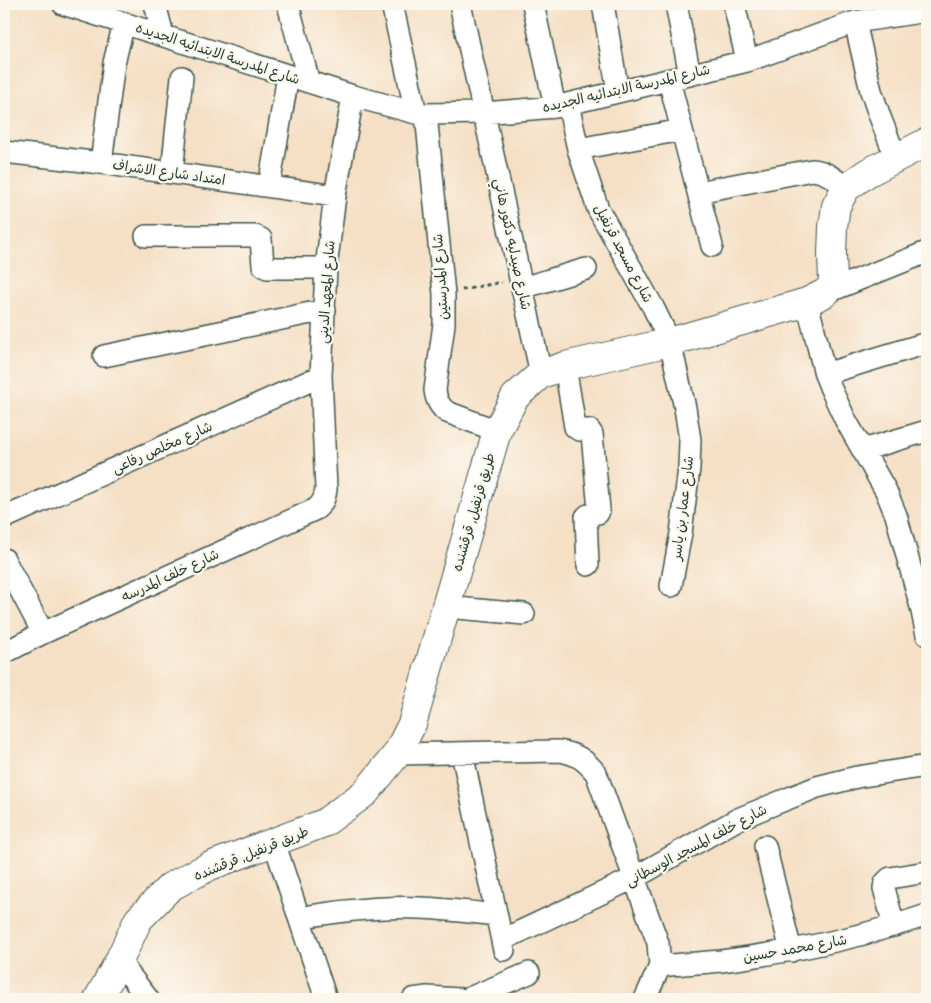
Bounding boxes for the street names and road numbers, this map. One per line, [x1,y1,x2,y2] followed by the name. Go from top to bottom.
[133,18,302,89] street label: شارع المدرسة الابتدائيه الجديده
[540,60,712,117] street label: شارع المدرسة الابتدائيه الجديده
[111,155,227,190] street label: امتداد شارع الاشراف
[486,176,536,312] street label: شارع صيدليه دكتور هاني
[590,201,658,306] street label: شارع مسجد قرنفيل
[428,233,453,321] street label: شارع المدرستين
[313,240,340,344] street label: شارع المعهد الدينى
[109,417,216,478] street label: شارع مخلص رفاعى
[447,451,499,573] street label: طريق قرنفيل, قرقشنده
[667,455,698,562] street label: شارع عمار بن ياسر
[118,545,222,606] street label: شارع خلف المدرسه
[622,800,770,891] street label: شارع خلف المسجد الوسطانى
[191,822,311,884] street label: طريق قرنفيل, قرقشنده
[742,930,849,967] street label: شارع محمد حسين

